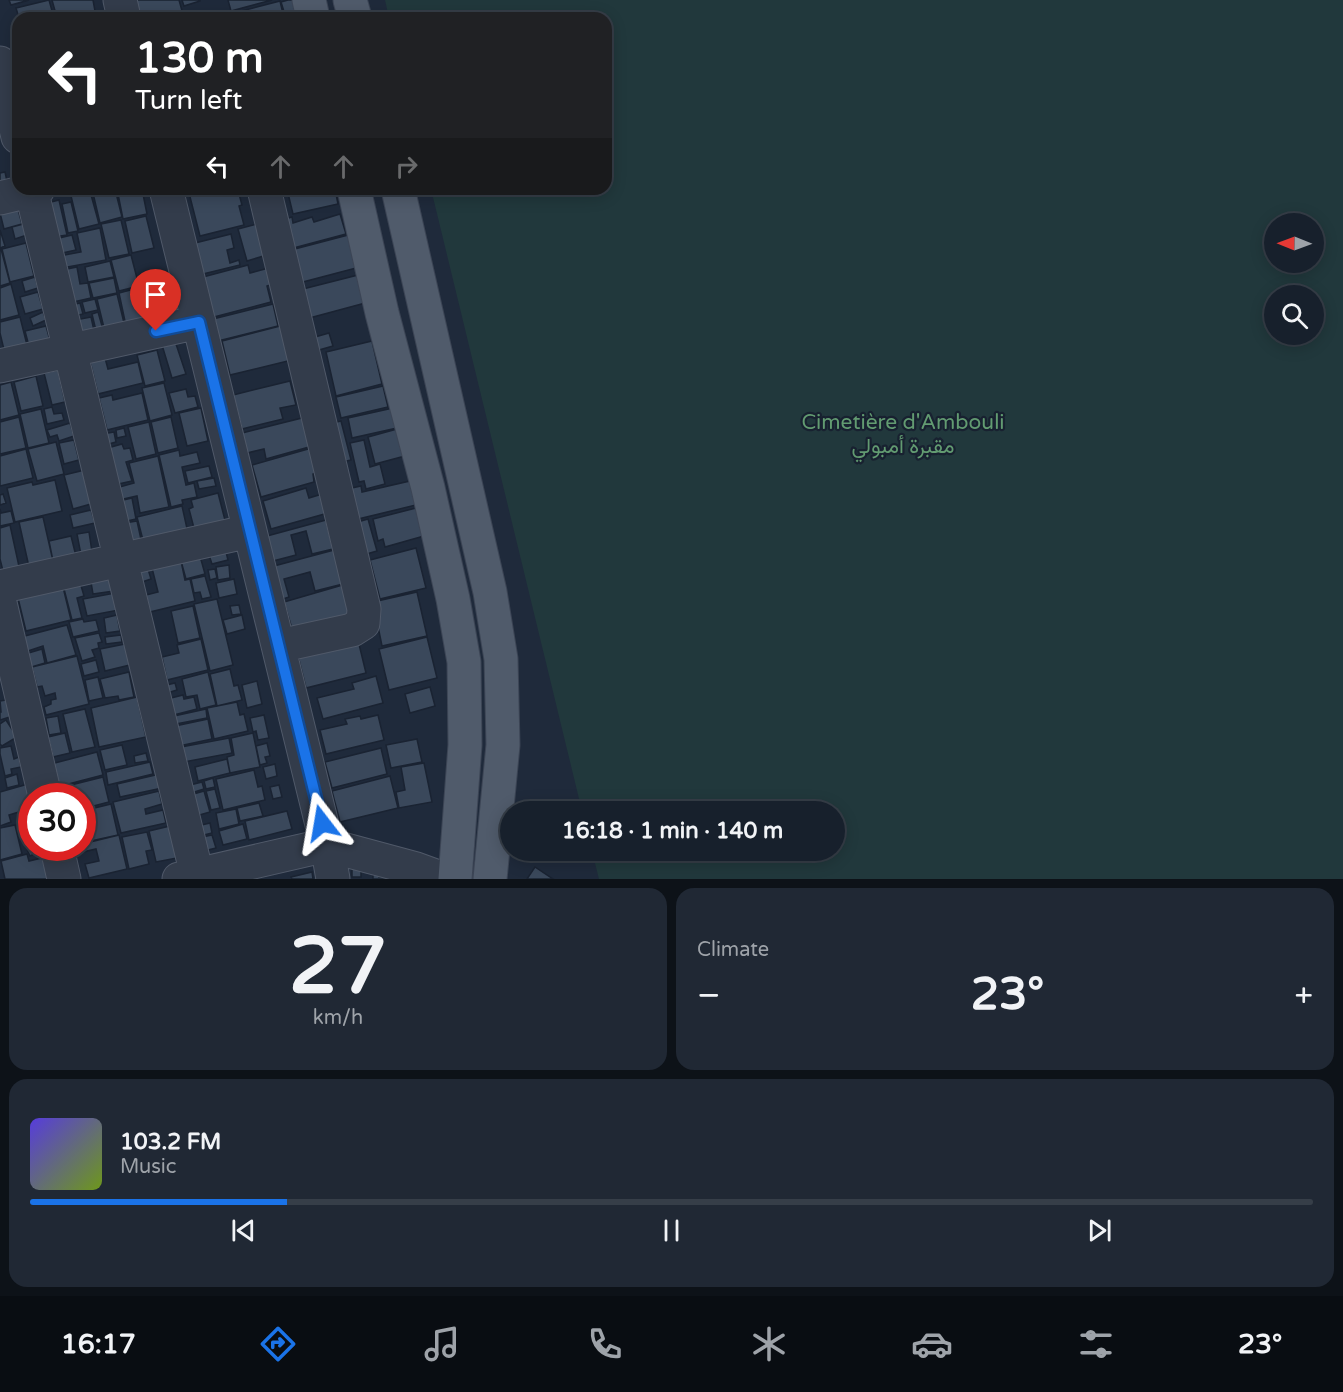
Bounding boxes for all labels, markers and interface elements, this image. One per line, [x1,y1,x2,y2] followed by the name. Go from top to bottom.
[135,33,264,84] text: 130 m
[36,36,114,114] icon: left
[135,84,242,117] text: Turn left
[201,150,234,183] icon: left
[264,150,297,183] icon: ahead
[327,150,360,183] icon: ahead
[390,150,423,183] icon: right
[1264,213,1324,273] north arrow
[1264,213,1324,345] map controls
[130,269,181,331] pin
[139,278,172,311] icon: arrive
[1264,285,1324,345] button: search
[801,410,1005,463] park label: Cimetière d'Ambouli مقبرة أمبولي
[18,783,96,861] speed limit sign: 30
[290,791,354,855] position arrow
[562,818,783,844] text: 16:18 · 1 min · 140 m
[289,920,387,1014] text: 27
[697,938,769,962] text: Climate
[971,968,1044,1022] text: 23°
[697,976,721,1015] text: −
[1294,976,1313,1015] text: +
[313,1006,363,1030] text: km/h
[120,1129,221,1155] text: 103.2 FM
[120,1155,176,1179] text: Music
[227,1214,260,1247] icon: previous
[655,1214,688,1247] icon: pause
[1083,1214,1116,1247] icon: next
[257,1323,299,1365] icon: directions
[421,1323,463,1365] icon: music
[584,1323,626,1365] icon: phone
[748,1323,790,1365] icon: climate
[911,1323,953,1365] icon: car
[1075,1323,1117,1365] icon: filters
[61,1328,136,1361] text: 16:17
[1238,1328,1282,1361] text: 23°

